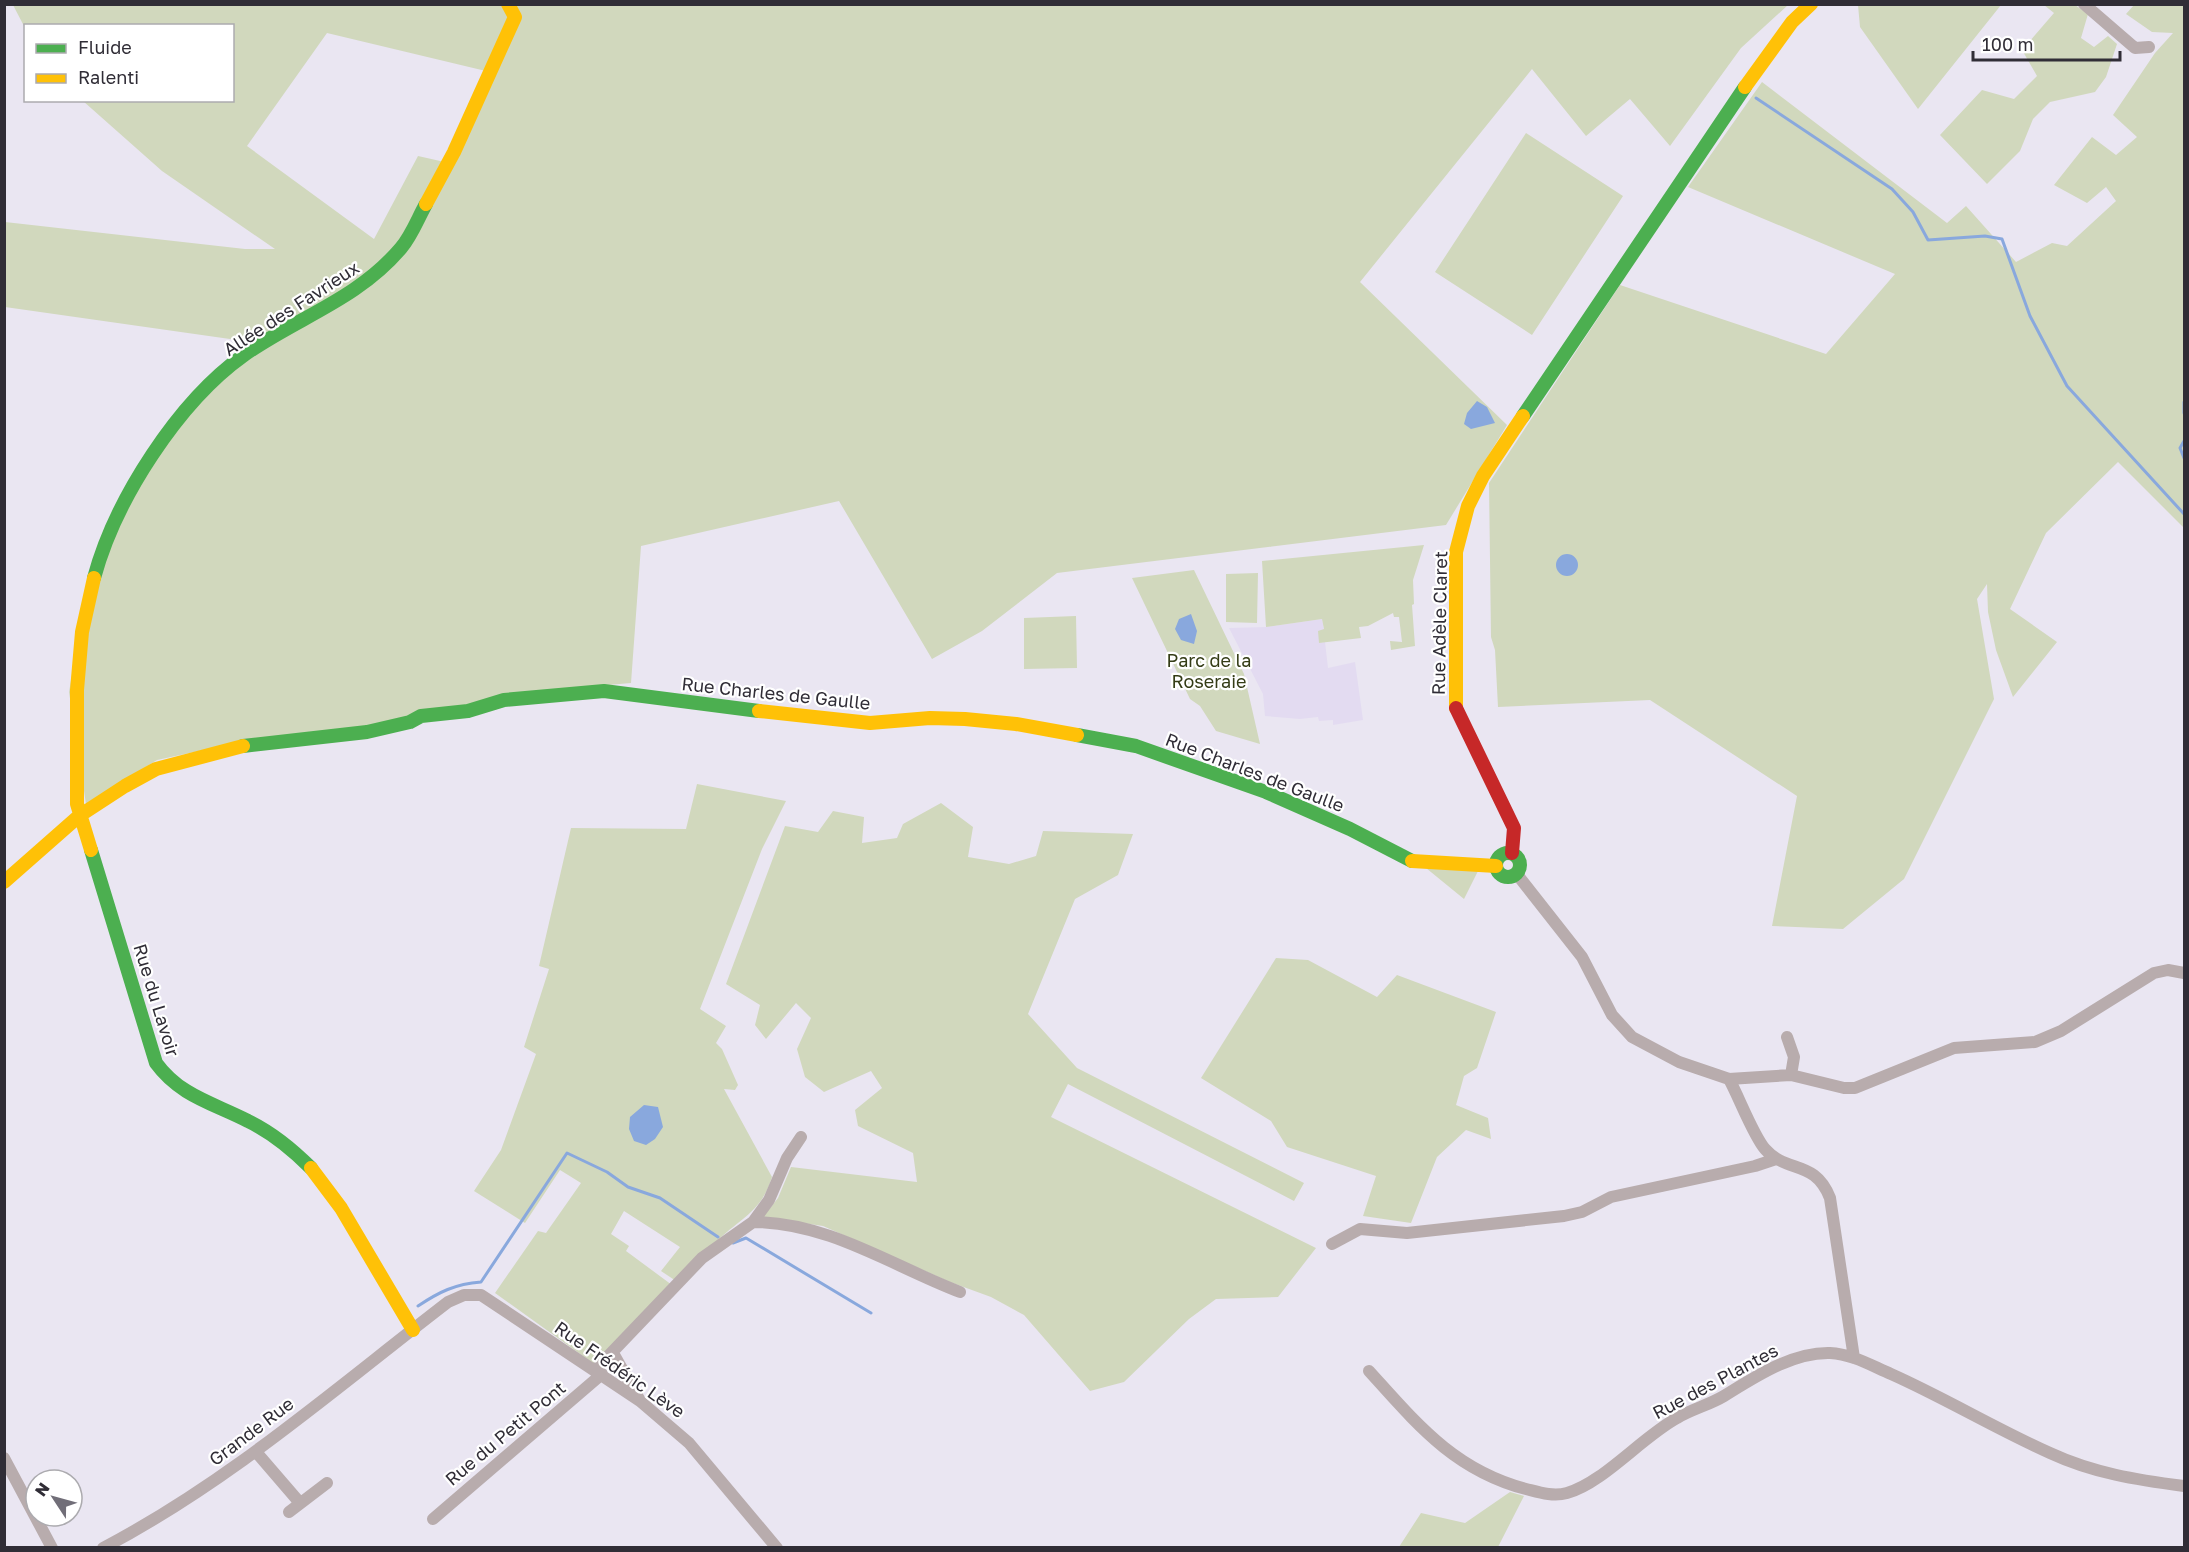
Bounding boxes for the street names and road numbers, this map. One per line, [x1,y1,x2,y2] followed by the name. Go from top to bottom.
[219,256,363,360] street label: Allée des Favrieux
[1427,551,1451,695] street label: Rue Adèle Claret
[680,672,872,714] street label: Rue Charles de Gaulle
[1162,728,1348,816] street label: Rue Charles de Gaulle
[129,941,185,1059] street label: Rue du Lavoir
[551,1316,689,1422] street label: Rue Frédéric Lève
[1648,1339,1782,1423] street label: Rue des Plantes
[440,1376,570,1490] street label: Rue du Petit Pont
[204,1392,298,1470] street label: Grande Rue

